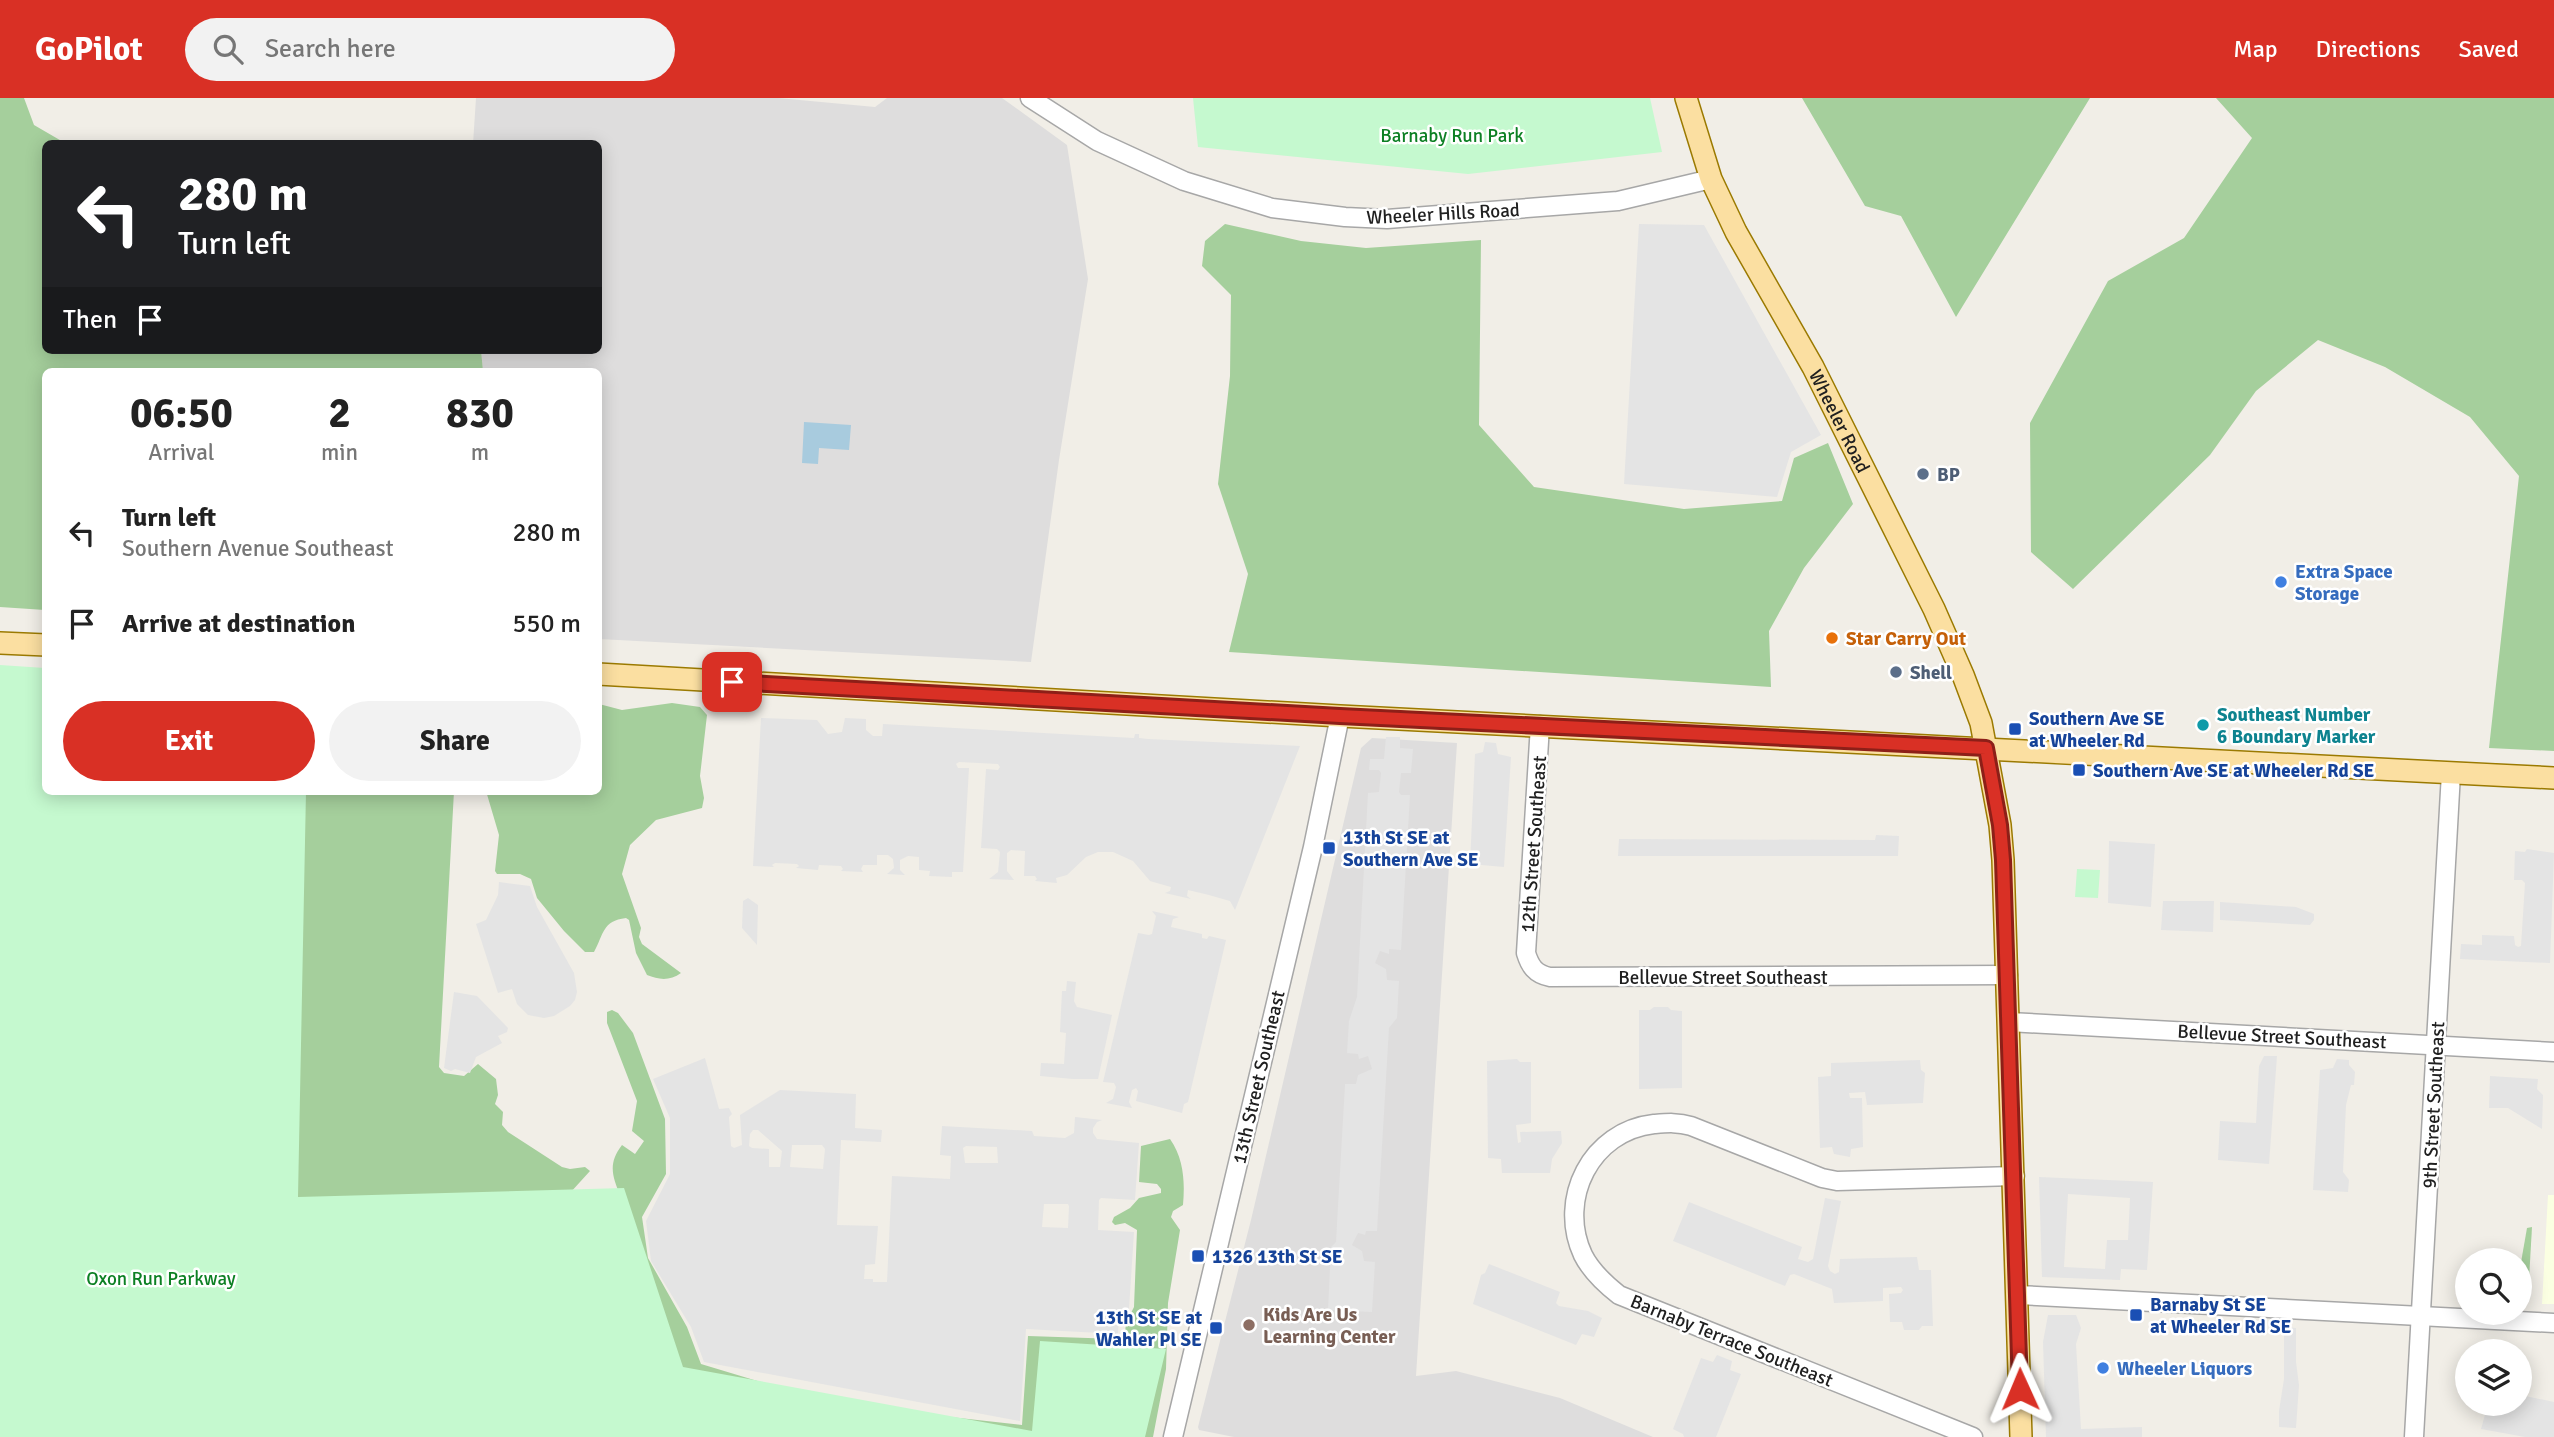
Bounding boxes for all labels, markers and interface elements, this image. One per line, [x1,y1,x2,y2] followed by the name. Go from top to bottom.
[185,18,675,81] search box
[35,29,143,70] text: GoPilot
[209,30,247,68] icon: search
[265,33,396,65] text: Search here
[2233,34,2278,64] text: Map
[2316,34,2421,64] text: Directions
[2459,34,2519,64] text: Saved
[1380,124,1524,148] park label: Barnaby Run Park
[178,164,308,224] text: 280 m
[63,168,154,259] icon: left
[1366,198,1520,230] street label: Wheeler Hills Road
[178,224,291,263] text: Turn left
[131,301,169,339] icon: arrive
[63,304,117,336] text: Then
[1803,366,1875,477] street label: Wheeler Road
[130,388,233,439] text: 06:50
[328,388,351,439] text: 2
[446,388,514,439] text: 830
[148,438,215,467] text: Arrival
[321,438,358,467] text: min
[471,438,489,467] text: m
[1937,463,1960,487] place label: BP
[1915,466,1931,482] marker: BP
[122,502,216,534] text: Turn left
[63,514,101,552] icon: left
[512,517,581,549] text: 280 m
[122,534,394,563] text: Southern Avenue Southeast
[2295,560,2393,606] place label: Extra Space Storage
[2273,574,2289,590] marker: Extra Space Storage
[63,605,101,643] icon: arrive
[122,608,355,640] text: Arrive at destination
[512,608,581,640] text: 550 m
[1846,627,1966,651] place label: Star Carry Out
[1824,630,1840,646] marker: Star Carry Out
[702,652,762,712] pin
[1910,661,1952,685] place label: Shell
[713,663,751,701] icon: arrive
[1888,664,1904,680] marker: Shell
[63,701,315,781] button: Exit
[329,701,581,781] button: Share
[2217,703,2376,749] place label: Southeast Number 6 Boundary Marker
[2029,707,2165,753] place label: Southern Ave SE at Wheeler Rd
[2195,717,2211,733] marker: Southeast Number 6 Boundary Marker
[2007,721,2023,737] marker: Southern Ave SE at Wheeler Rd
[1516,754,1552,933] street label: 12th Street Southeast
[2093,759,2374,783] place label: Southern Ave SE at Wheeler Rd SE
[2071,762,2087,778] marker: Southern Ave SE at Wheeler Rd SE
[1343,826,1479,872] place label: 13th St SE at Southern Ave SE
[1321,840,1337,856] marker: 13th St SE at Southern Ave SE
[1618,966,1828,990] street label: Bellevue Street Southeast
[1227,988,1291,1166] street label: 13th Street Southeast
[2177,1020,2387,1054] street label: Bellevue Street Southeast
[2418,1021,2450,1189] street label: 9th Street Southeast
[1212,1245,1343,1269] place label: 1326 13th St SE
[1190,1248,1206,1264] marker: 1326 13th St SE
[2455,1248,2532,1416] map controls
[2455,1248,2532,1325] button: search
[86,1267,236,1291] park label: Oxon Run Parkway
[1627,1289,1837,1393] street label: Barnaby Terrace Southeast
[2150,1293,2292,1339] place label: Barnaby St SE at Wheeler Rd SE
[1263,1303,1396,1349] place label: Kids Are Us Learning Center
[1096,1306,1202,1352] place label: 13th St SE at Wahler Pl SE
[2128,1307,2144,1323] marker: Barnaby St SE at Wheeler Rd SE
[1241,1317,1257,1333] marker: Kids Are Us Learning Center
[1208,1320,1224,1336] marker: 13th St SE at Wahler Pl SE
[2455,1339,2532,1416] button: layers
[1983,1352,2057,1426] position arrow
[2117,1357,2252,1381] place label: Wheeler Liquors
[2095,1360,2111,1376] marker: Wheeler Liquors

